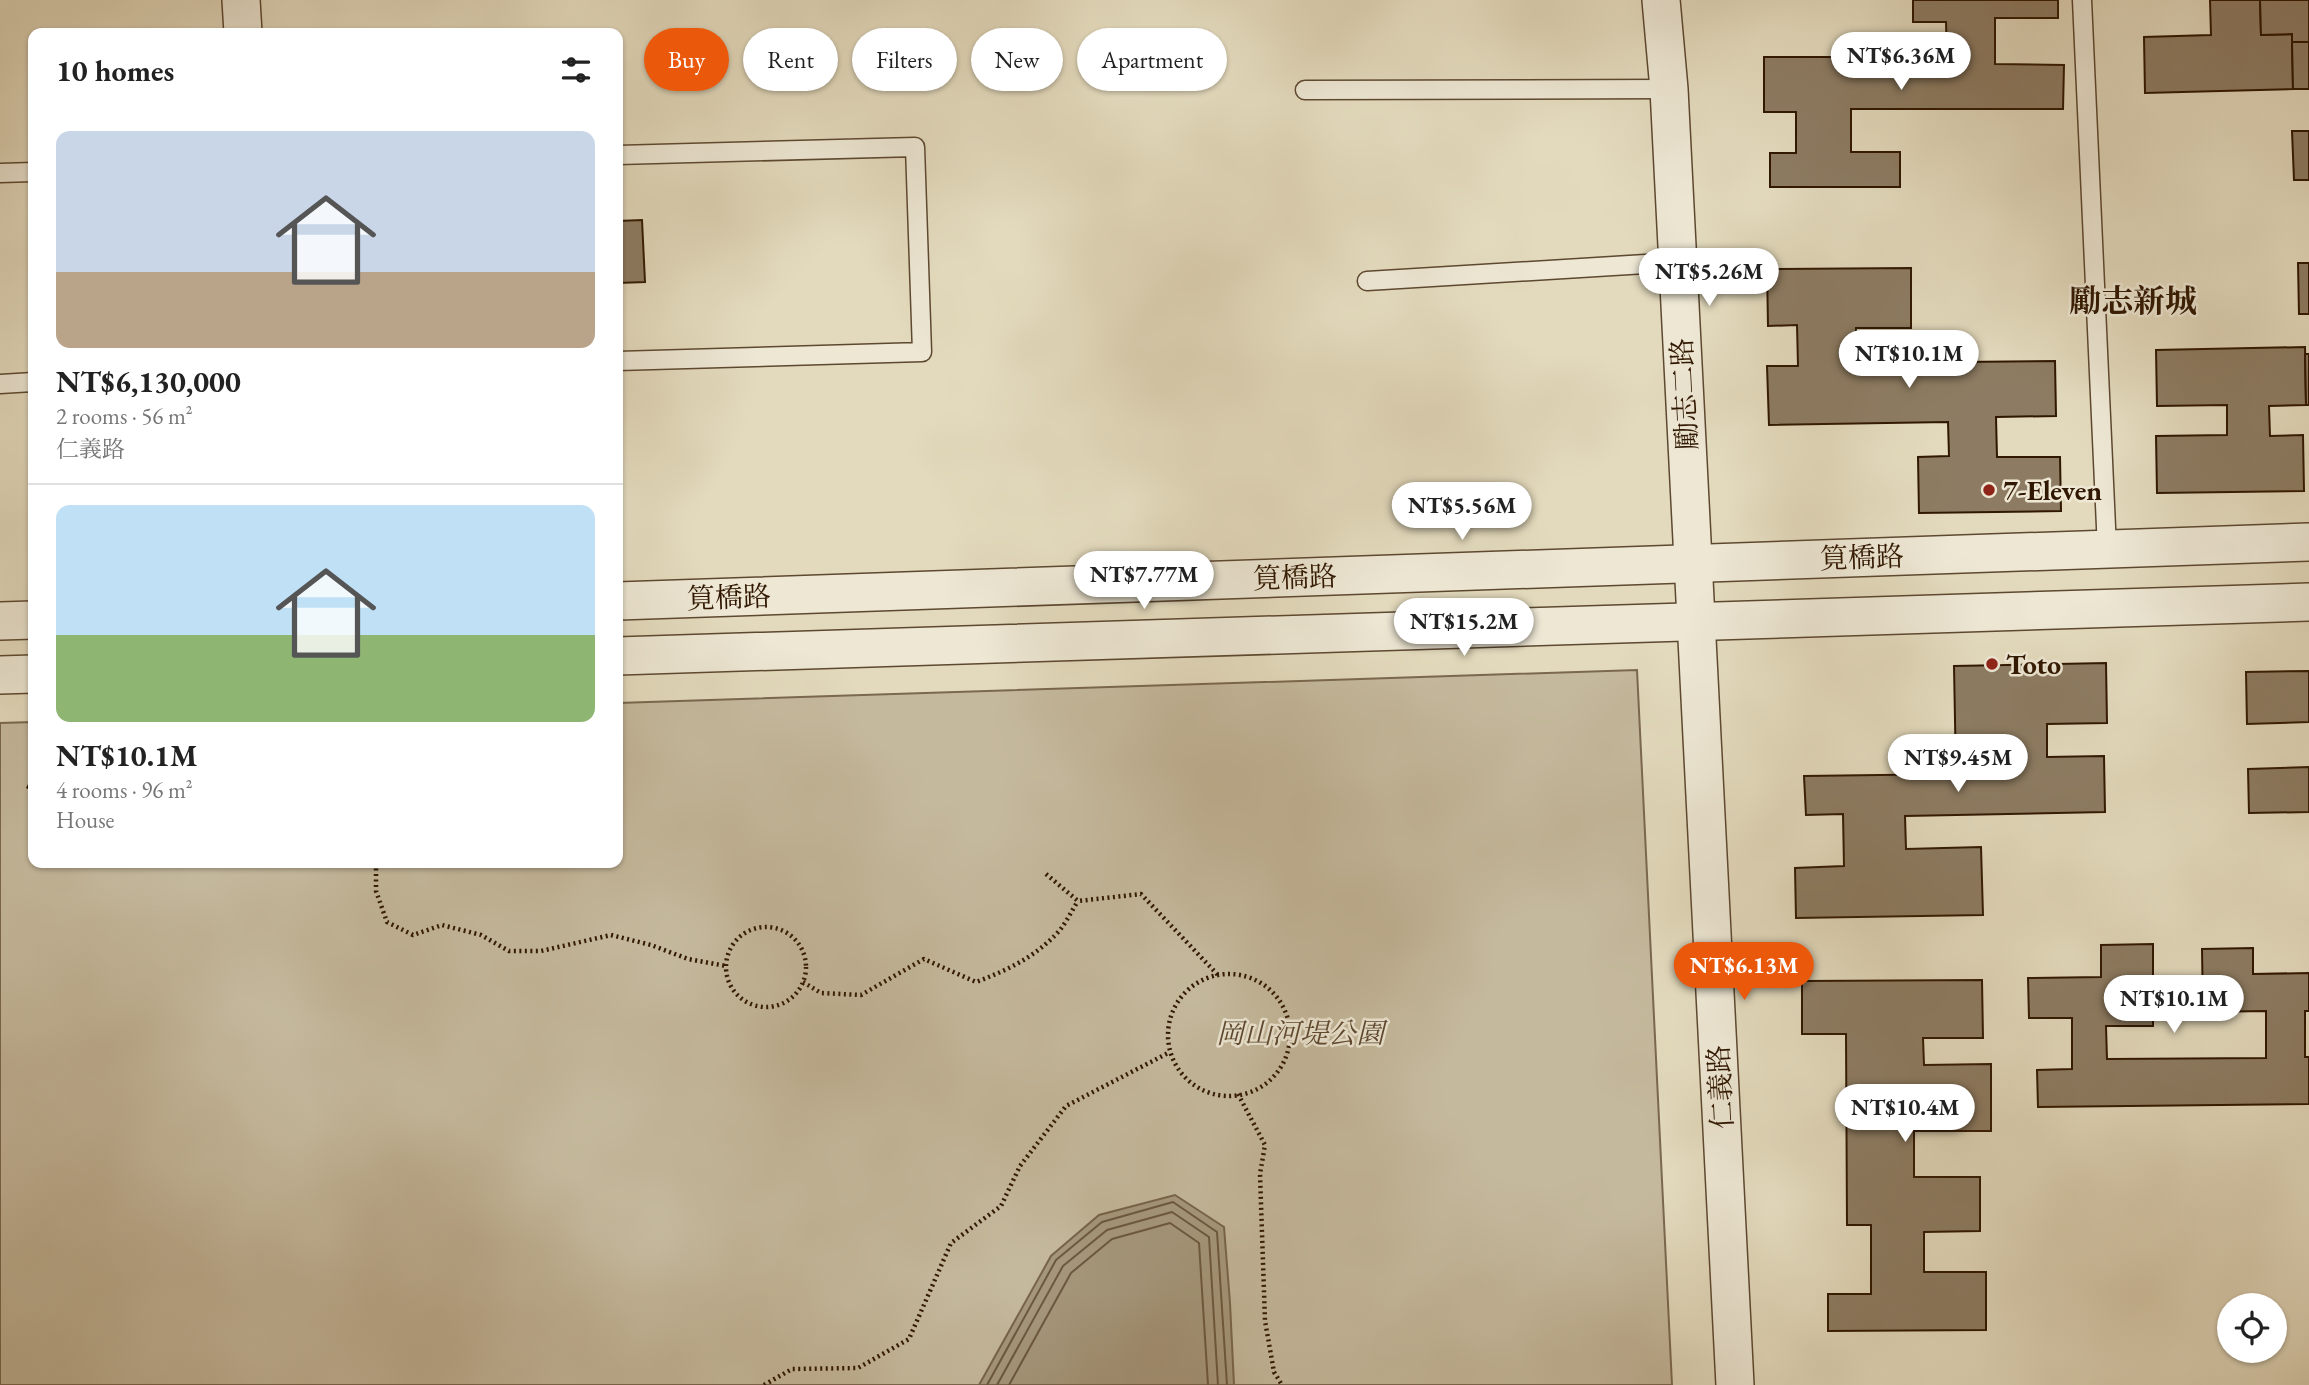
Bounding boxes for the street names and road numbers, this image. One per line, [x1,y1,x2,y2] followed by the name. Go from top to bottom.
[1663,337,1705,451] street label: 勵志二路
[1819,538,1905,576] street label: 筧橋路
[1252,558,1338,596] street label: 筧橋路
[686,578,772,616] street label: 筧橋路
[1700,1044,1740,1130] street label: 仁義路

